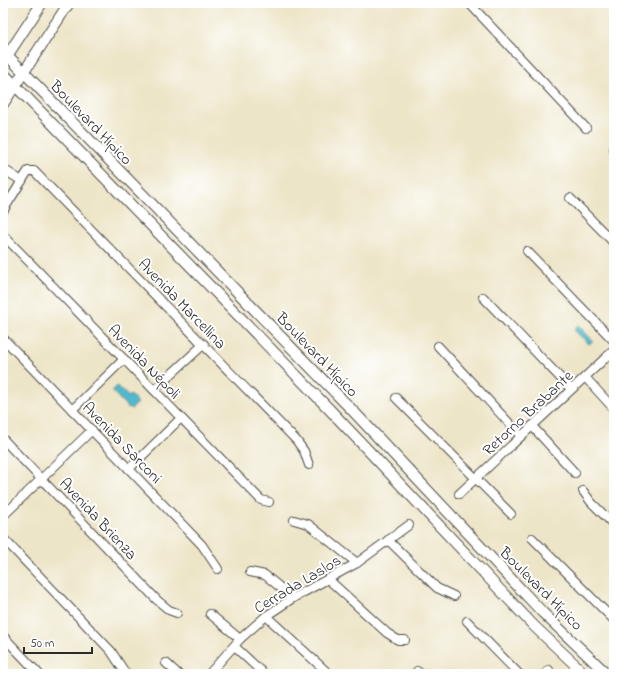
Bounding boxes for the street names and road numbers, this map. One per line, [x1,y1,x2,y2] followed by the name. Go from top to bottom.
[43,75,137,171] street label: Boulevard Hípico
[132,253,231,355] street label: Avenida Marcellina
[269,307,363,403] street label: Boulevard Hípico
[102,319,186,405] street label: Avenida Népoli
[477,364,580,462] street label: Retorno Brabante
[76,397,167,490] street label: Avenida Sarconi
[53,473,142,566] street label: Avenida Brienza
[492,541,588,637] street label: Boulevard Hípico
[250,549,346,620] street label: Cerrada Laslos

